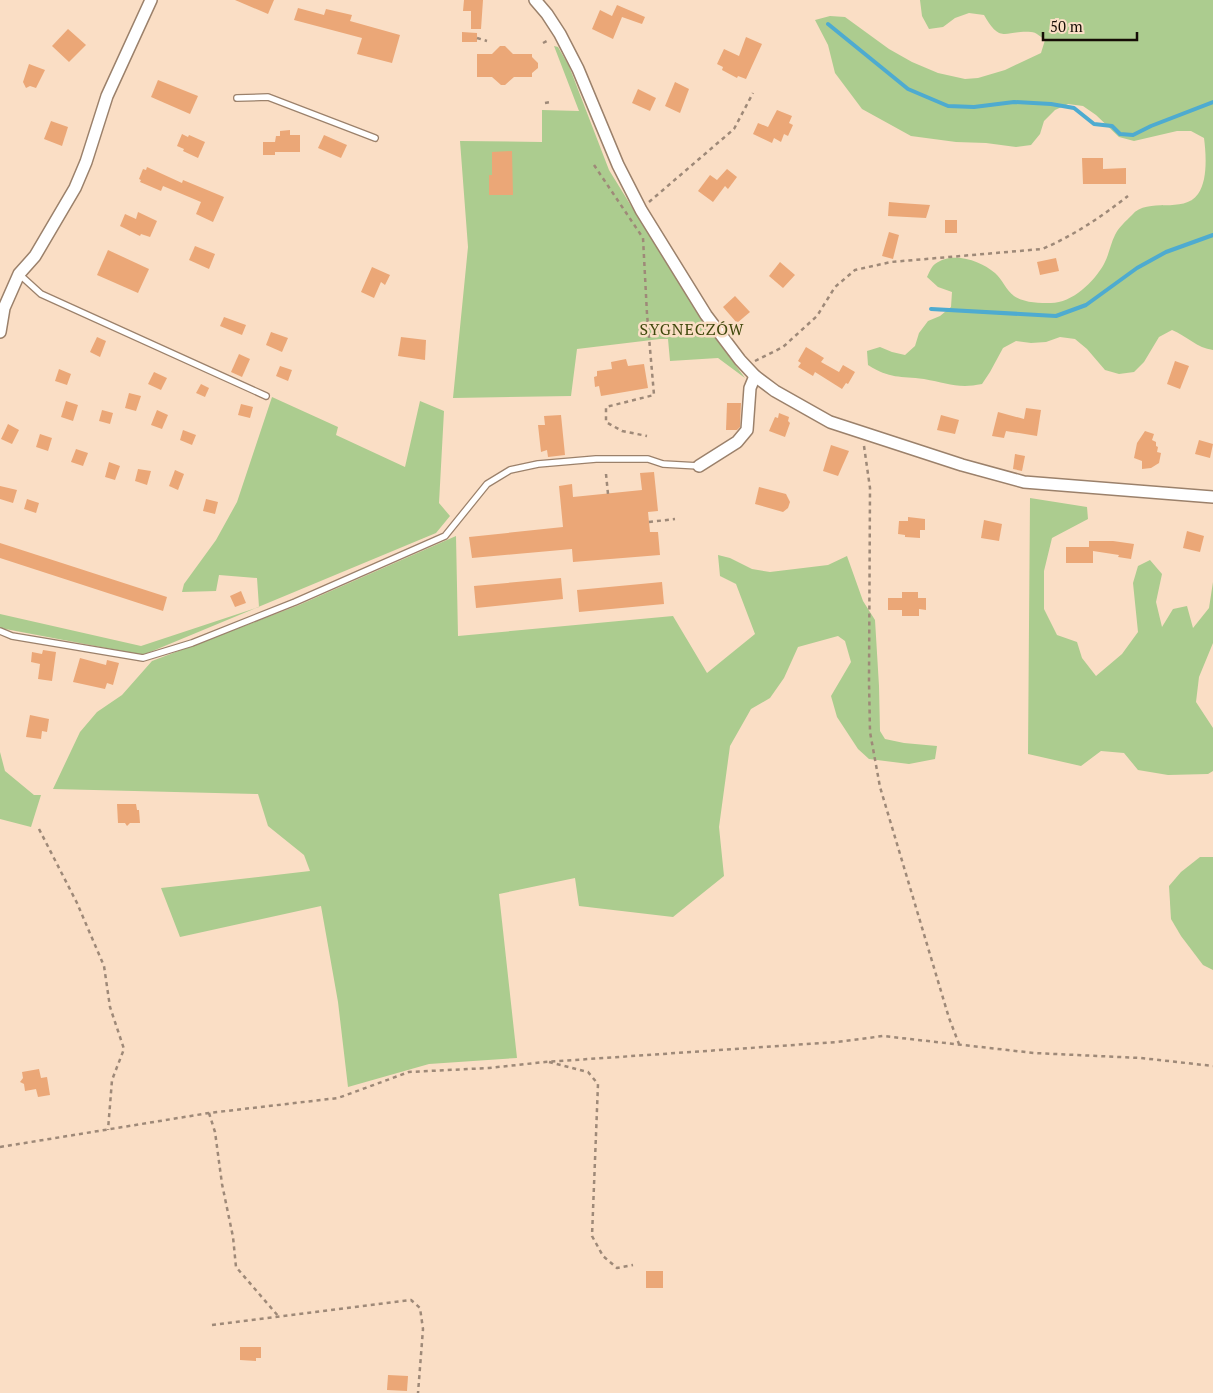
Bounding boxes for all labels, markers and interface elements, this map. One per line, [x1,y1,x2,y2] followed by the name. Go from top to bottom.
[1043,10,1137,42] scale bar
[1050,16,1083,36] text: 50 m
[640,318,744,340] district label: SYGNECZÓW

